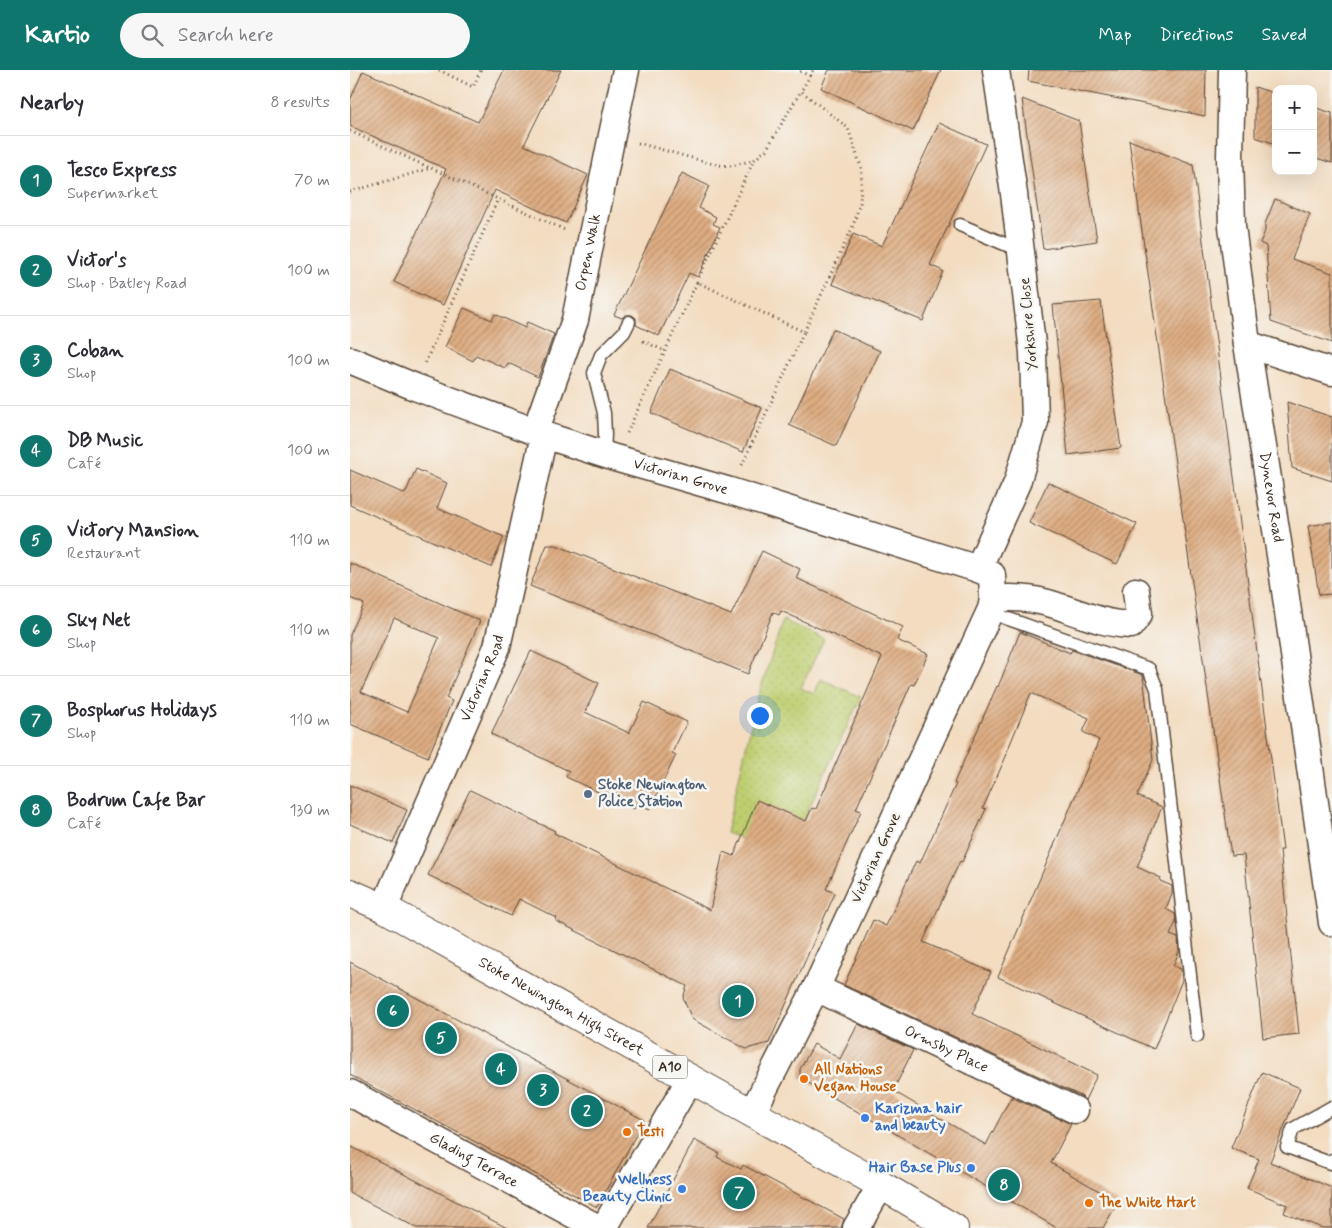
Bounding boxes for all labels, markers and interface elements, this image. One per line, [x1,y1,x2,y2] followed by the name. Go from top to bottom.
[120,13,470,58] search box
[25,20,90,51] text: Kartio
[138,21,166,49] icon: search
[178,23,274,48] text: Search here
[1099,23,1132,47] text: Map
[1160,23,1234,47] text: Directions
[1262,23,1307,47] text: Saved
[1272,85,1317,175] map controls
[1272,85,1317,130] button: +
[20,89,84,117] text: Nearby
[270,92,330,113] text: 8 results
[1272,130,1317,175] button: −
[67,158,177,183] text: Tesco Express
[32,170,40,191] text: 1
[294,170,330,191] text: 70 m
[67,183,158,204] text: Supermarket
[571,212,606,293] street label: Orpen Walk
[67,248,126,273] text: Victor's
[32,260,40,281] text: 2
[287,260,330,281] text: 100 m
[67,273,187,294] text: Shop · Batley Road
[1015,277,1043,371] street label: Yorkshire Close
[67,338,124,363] text: Coban
[32,350,40,371] text: 3
[287,350,330,371] text: 100 m
[67,363,96,384] text: Shop
[67,428,143,453] text: DB Music
[31,440,41,461] text: 4
[287,440,330,461] text: 100 m
[1254,451,1288,544] street label: Dynevor Road
[67,453,101,474] text: Café
[631,454,731,500] street label: Victorian Grove
[67,518,199,543] text: Victory Mansion
[31,530,41,551] text: 5
[289,530,330,551] text: 110 m
[67,543,141,564] text: Restaurant
[67,608,130,633] text: Sky Net
[32,620,40,641] text: 6
[289,620,330,641] text: 110 m
[67,633,96,654] text: Shop
[456,633,509,725] street label: Victorian Road
[67,698,217,723] text: Bosphorus Holidays
[747,703,773,729] your location
[31,710,41,731] text: 7
[289,710,330,731] text: 110 m
[67,723,96,744] text: Shop
[598,775,707,812] place label: Stoke Newington Police Station
[67,788,205,813] text: Bodrum Cafe Bar
[582,788,594,800] marker: Stoke Newington Police Station
[31,800,41,821] text: 8
[289,800,330,821] text: 130 m
[846,809,906,907] street label: Victorian Grove
[67,813,101,834] text: Café
[475,952,648,1061] street label: Stoke Newington High Street
[722,982,754,1020] pin: 1
[377,992,409,1030] pin: 6
[425,1019,457,1057] pin: 5
[901,1021,992,1078] street label: Ormsby Place
[485,1050,517,1088] pin: 4
[652,1056,688,1079] road number: A10
[814,1060,897,1099] place label: All Nations Vegan House
[527,1071,559,1109] pin: 3
[798,1073,810,1085] marker: All Nations Vegan House
[571,1092,603,1130] pin: 2
[875,1099,963,1136] place label: Karizma hair and beauty
[859,1112,871,1124] marker: Karizma hair and beauty
[637,1122,665,1142] place label: Testi
[621,1126,633,1138] marker: Testi
[426,1128,522,1193] street label: Glading Terrace
[869,1158,961,1178] place label: Hair Base Plus
[965,1162,977,1174] marker: Hair Base Plus
[988,1166,1020,1204] pin: 8
[583,1170,672,1207] place label: Wellness Beauty Clinic
[723,1174,755,1212] pin: 7
[676,1183,688,1195] marker: Wellness Beauty Clinic
[1099,1193,1196,1213] place label: The White Hart
[1083,1197,1095,1209] marker: The White Hart

